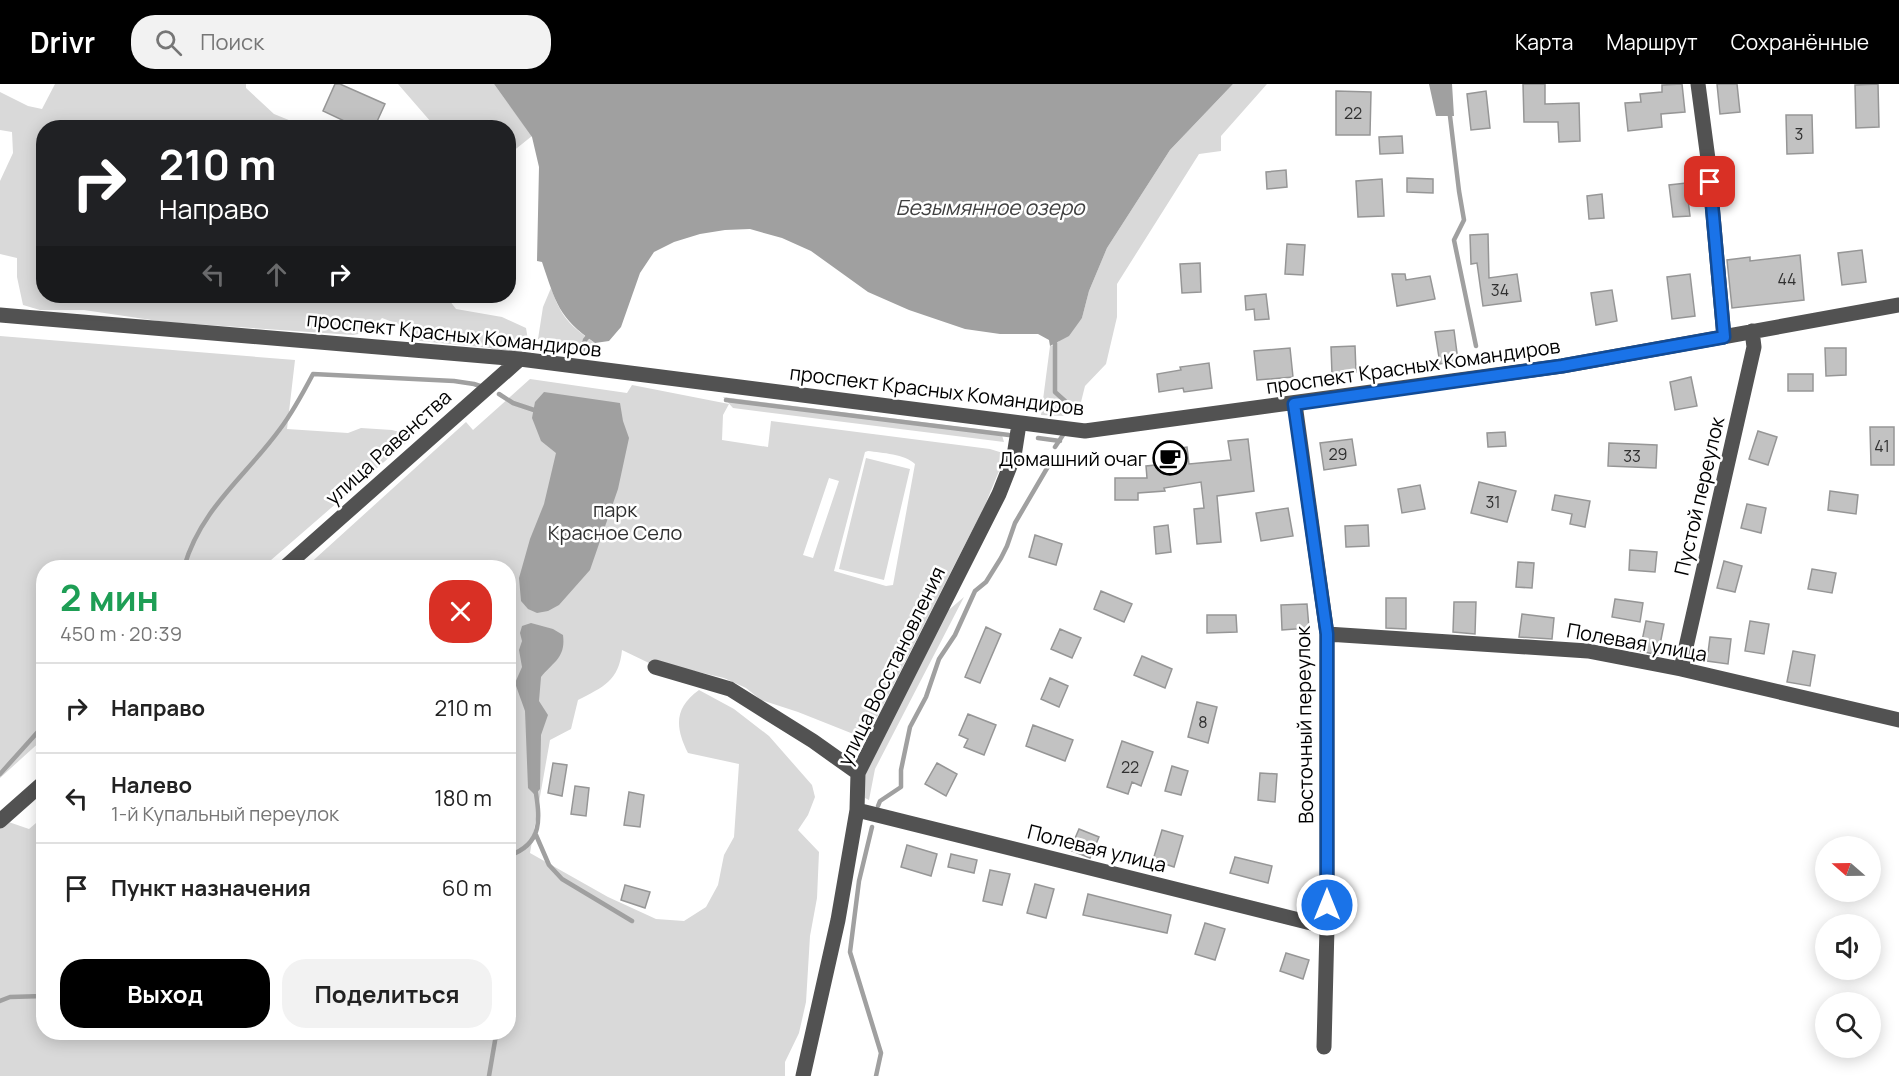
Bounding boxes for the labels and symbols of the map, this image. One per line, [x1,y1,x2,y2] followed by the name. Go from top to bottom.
[1344,102,1362,124] house number: 22
[1795,123,1803,145] house number: 3
[1684,156,1735,207] pin
[895,193,1086,221] water label: Безымянное озеро
[1777,268,1797,290] house number: 44
[1491,279,1509,301] house number: 34
[305,305,603,363] street label: проспект Красных Командиров
[1264,332,1562,400] street label: проспект Красных Командиров
[788,359,1086,421] street label: проспект Красных Командиров
[319,383,457,511] street label: улица Равенства
[1668,413,1731,578] street label: Пустой переулок
[1874,435,1890,457] house number: 41
[1152,440,1188,476] cafe icon: Домашний очаг
[1328,443,1348,465] house number: 29
[999,445,1147,472] place label: Домашний очаг
[1623,445,1641,467] house number: 33
[1485,491,1501,513] house number: 31
[548,496,682,546] park label: парк Красное Село
[831,562,951,770] street label: улица Восстановления
[1565,616,1709,668] street label: Полевая улица
[1289,625,1319,824] street label: Восточный переулок
[1198,711,1208,733] house number: 8
[1121,756,1139,778] house number: 22
[1025,818,1169,878] street label: Полевая улица
[1815,836,1881,902] north arrow
[1295,873,1359,937] position arrow

